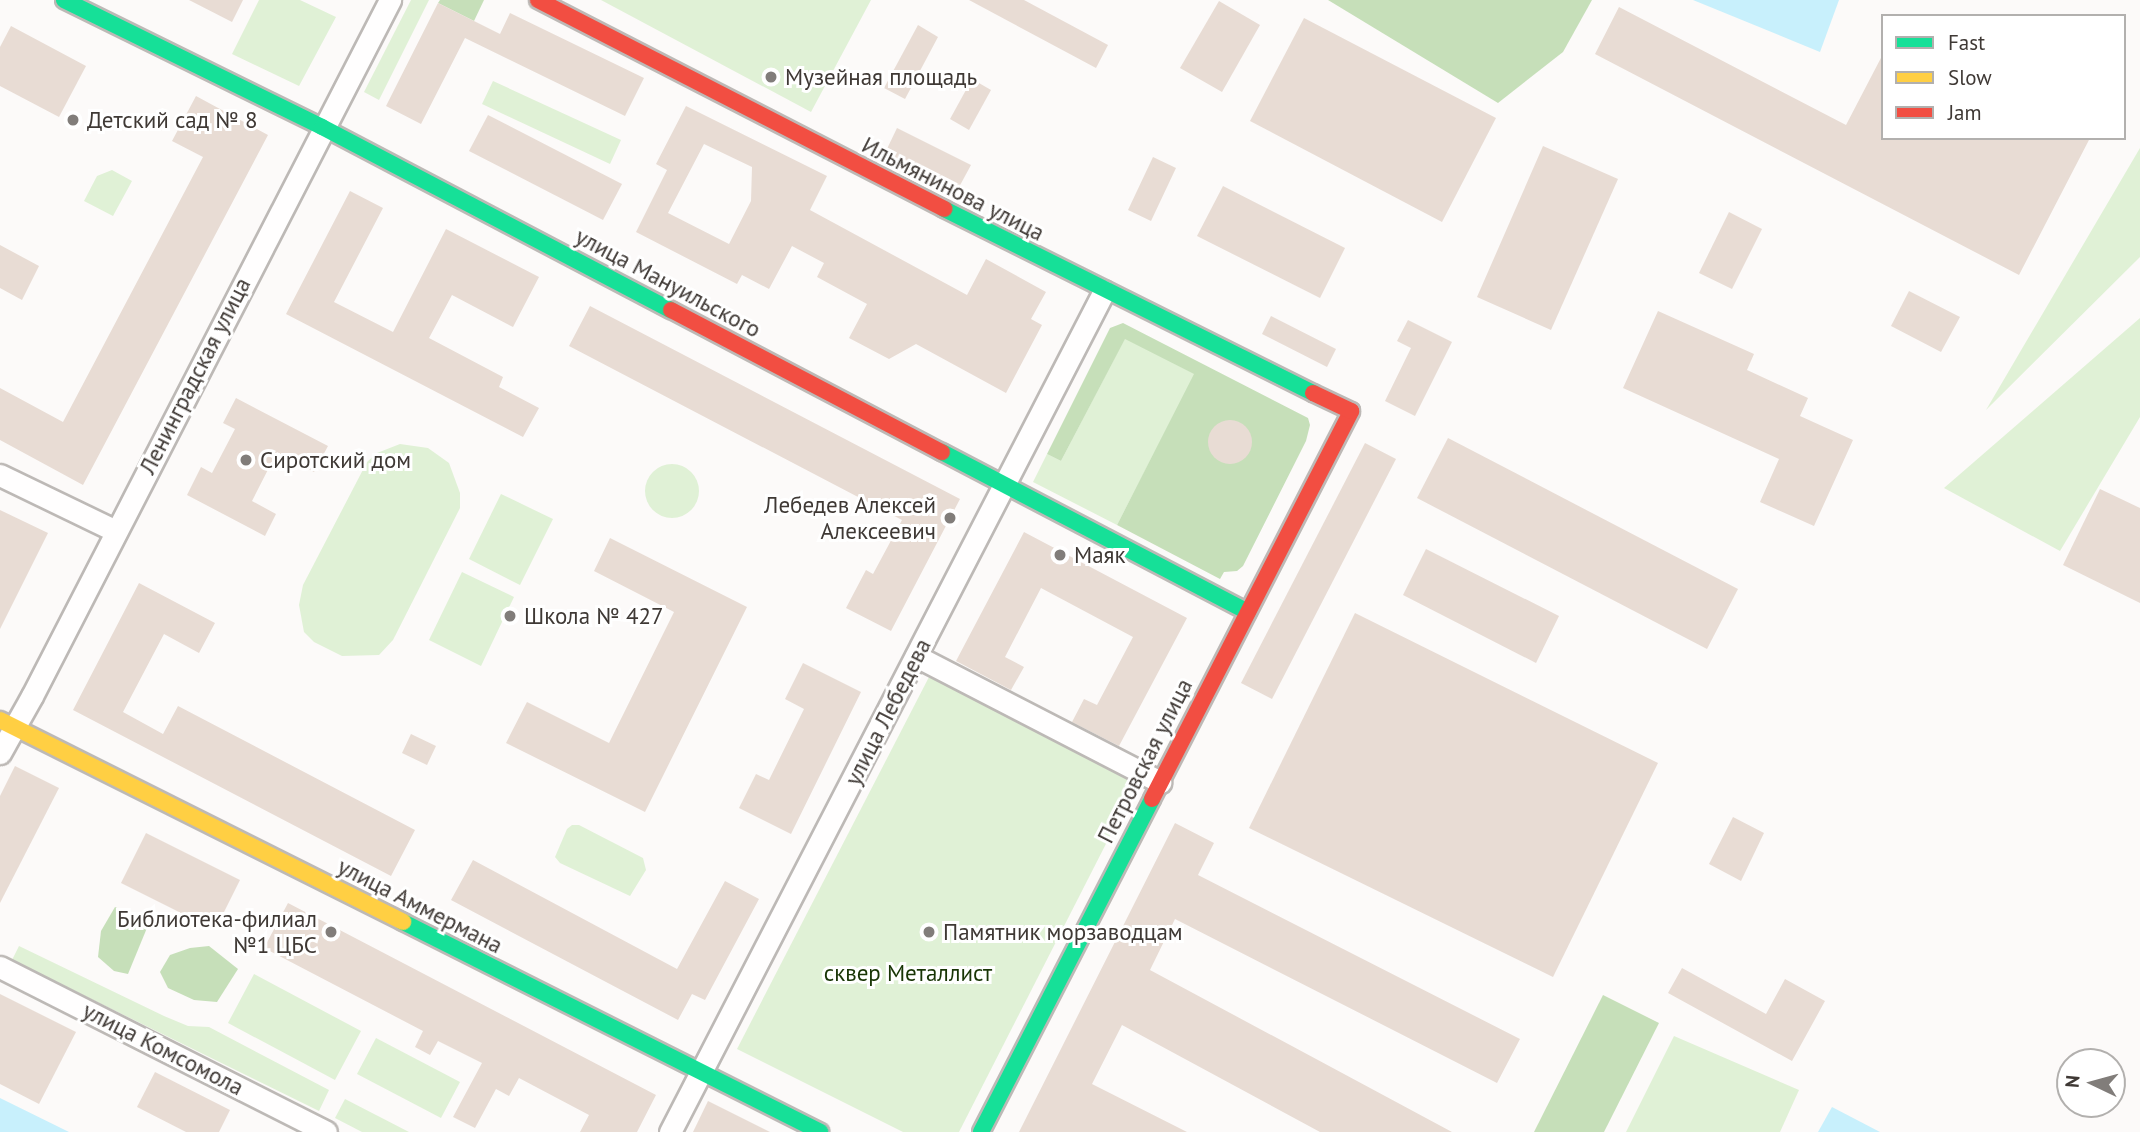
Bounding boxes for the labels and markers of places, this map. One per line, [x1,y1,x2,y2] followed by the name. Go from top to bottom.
[785,63,977,91] place label: Музейная площадь
[763,69,779,85] marker: Музейная площадь
[87,106,258,134] place label: Детский сад № 8
[65,112,81,128] marker: Детский сад № 8
[260,446,411,474] place label: Сиротский дом
[238,452,254,468] marker: Сиротский дом
[763,491,936,545] place label: Лебедев Алексей Алексеевич
[942,510,958,526] marker: Лебедев Алексей Алексеевич
[1074,541,1126,569] place label: Маяк
[1052,547,1068,563] marker: Маяк
[524,602,663,630] place label: Школа № 427
[502,608,518,624] marker: Школа № 427
[117,905,317,959] place label: Библиотека-филиал №1 ЦБС
[943,918,1183,946] place label: Памятник морзаводцам
[323,924,339,940] marker: Библиотека-филиал №1 ЦБС
[921,924,937,940] marker: Памятник морзаводцам

